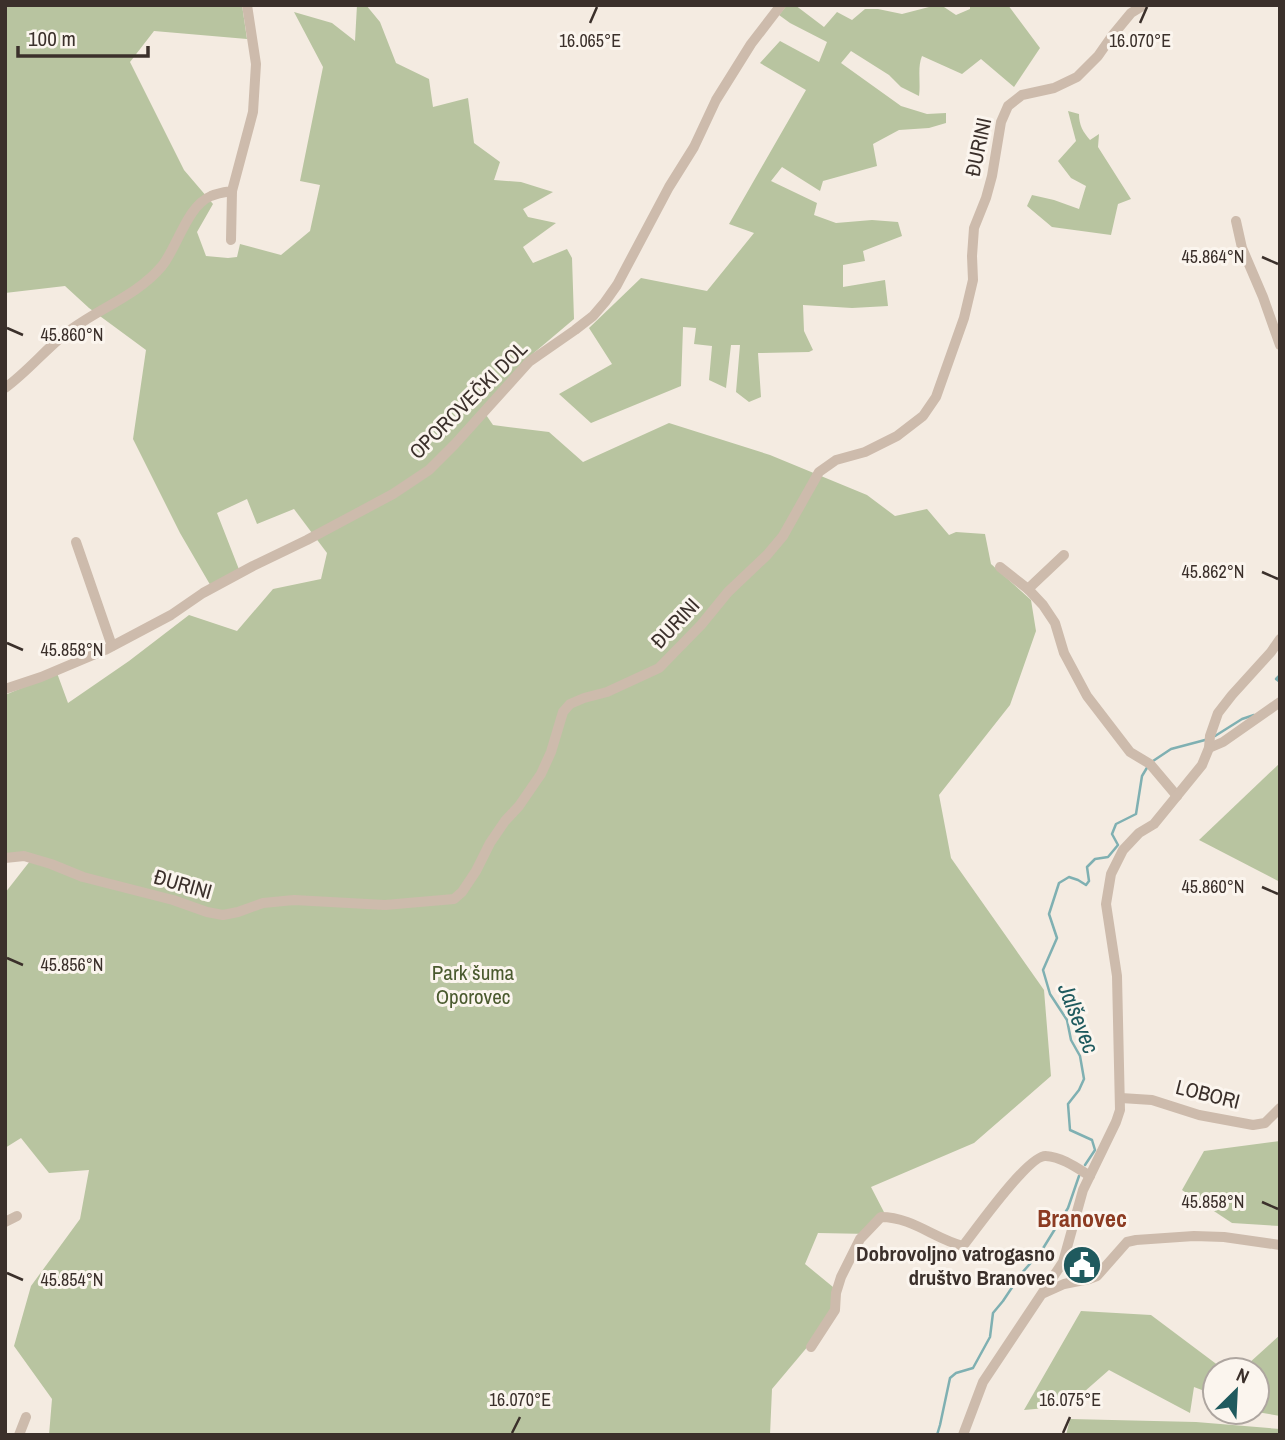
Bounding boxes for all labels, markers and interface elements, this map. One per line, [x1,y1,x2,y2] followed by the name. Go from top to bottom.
[18,14,147,58] scale bar
[28,24,76,53] text: 100 m
[559,28,621,53] text: 16.065°E
[1109,28,1171,53] text: 16.070°E
[958,115,998,179] street label: ĐURINI
[1182,244,1245,269] text: 45.864°N
[41,322,104,347] text: 45.860°N
[403,334,534,465] street label: OPOROVEČKI DOL
[1182,559,1245,584] text: 45.862°N
[644,591,706,655] street label: ĐURINI
[41,637,104,662] text: 45.858°N
[150,862,216,906] street label: ĐURINI
[1182,874,1245,899] text: 45.860°N
[41,952,104,977] text: 45.856°N
[432,958,515,1011] park label: Park šuma Oporovec
[1051,977,1107,1058] water label: Jalševec
[1173,1072,1243,1116] street label: LOBORI
[1182,1189,1245,1214] text: 45.858°N
[1037,1202,1127,1234] district label: Branovec
[856,1239,1055,1292] place label: Dobrovoljno vatrogasno društvo Branovec
[1061,1244,1103,1286] public building icon: Dobrovoljno vatrogasno društvo Branovec
[41,1267,104,1292] text: 45.854°N
[1201,1356,1271,1426] north arrow
[1232,1361,1253,1390] text: N
[489,1387,551,1412] text: 16.070°E
[1039,1387,1101,1412] text: 16.075°E

